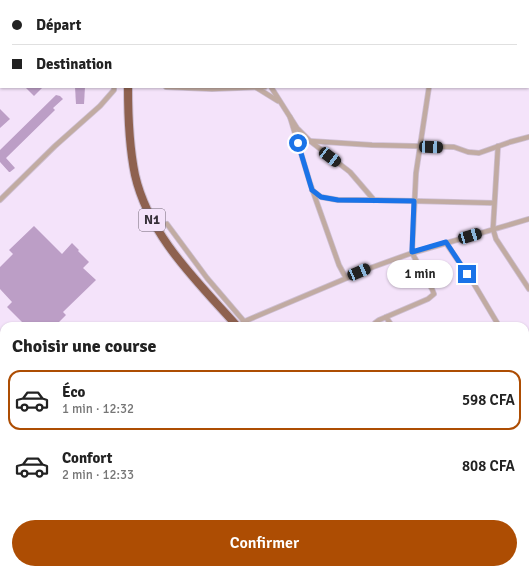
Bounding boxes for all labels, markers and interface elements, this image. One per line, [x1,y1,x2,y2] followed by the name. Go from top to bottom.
[36,16,81,34] text: Départ
[36,55,112,73] text: Destination
[289,134,307,152] route start
[419,141,443,153] car
[317,145,343,169] car
[139,209,165,231] road number: N1
[457,227,483,245] car
[387,260,453,288] callout: 1 min
[346,262,372,282] car
[458,265,476,283] route end
[404,266,436,282] text: 1 min
[12,335,156,357] text: Choisir une course
[14,382,50,418] icon: car
[62,383,85,401] text: Éco
[462,391,515,409] text: 598 CFA
[62,401,134,417] text: 1 min · 12:32
[14,448,50,484] icon: car
[62,449,112,467] text: Confort
[462,457,515,475] text: 808 CFA
[62,467,134,483] text: 2 min · 12:33
[12,520,517,566] button: Confirmer

